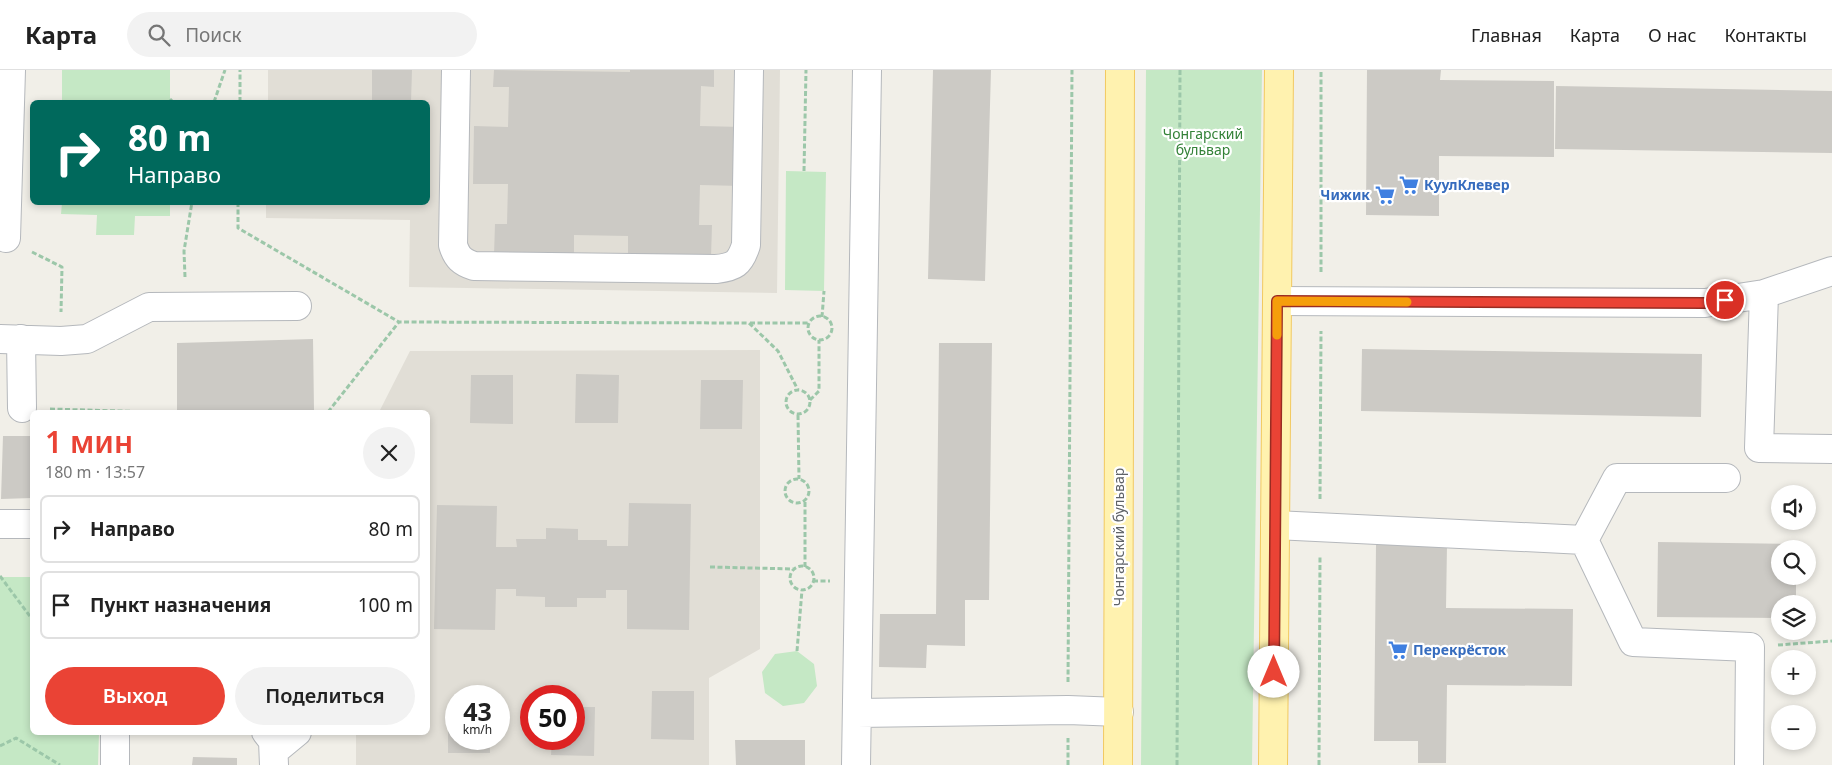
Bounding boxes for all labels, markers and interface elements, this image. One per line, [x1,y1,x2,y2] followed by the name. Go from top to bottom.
[127,12,477,57] search box
[25,18,97,51] text: Карта
[145,21,173,49] icon: search
[185,22,242,48] text: Поиск
[1471,23,1542,47] text: Главная
[1570,23,1620,47] text: Карта
[1648,23,1696,47] text: О нас
[1724,23,1807,47] text: Контакты
[128,114,211,161] text: 80 m
[45,120,110,185] icon: right
[1163,124,1243,159] park label: Чонгарский бульвар
[128,159,221,189] text: Направо
[1398,174,1420,196] supermarket icon: КуулКлевер
[1424,175,1510,194] place label: КуулКлевер
[1374,184,1396,206] supermarket icon: Чижик
[1320,185,1370,204] place label: Чижик
[1704,279,1746,321] pin
[1711,286,1739,314] icon: arrive
[45,421,133,462] text: 1 мин
[363,427,415,479] button: close
[45,461,145,483] text: 180 m · 13:57
[1109,468,1128,606] street label: Чонгарский бульвар
[1771,485,1816,750] map controls
[1771,485,1816,530] button: sound
[47,515,75,543] icon: right
[90,516,175,542] text: Направо
[369,516,413,542] text: 80 m
[1771,540,1816,585] button: search
[47,591,75,619] icon: arrive
[90,592,271,618] text: Пункт назначения
[358,592,413,618] text: 100 m
[1771,595,1816,640] button: layers
[1387,639,1409,661] supermarket icon: Перекрёсток
[1413,640,1507,659] place label: Перекрёсток
[1247,645,1299,697] position arrow
[1771,650,1816,695] button: +
[45,667,225,725] button: Выход
[235,667,415,725] button: Поделиться
[520,685,585,750] speed limit sign: 50
[463,694,492,728] text: 43
[1771,705,1816,750] button: −
[463,721,492,738] text: km/h

